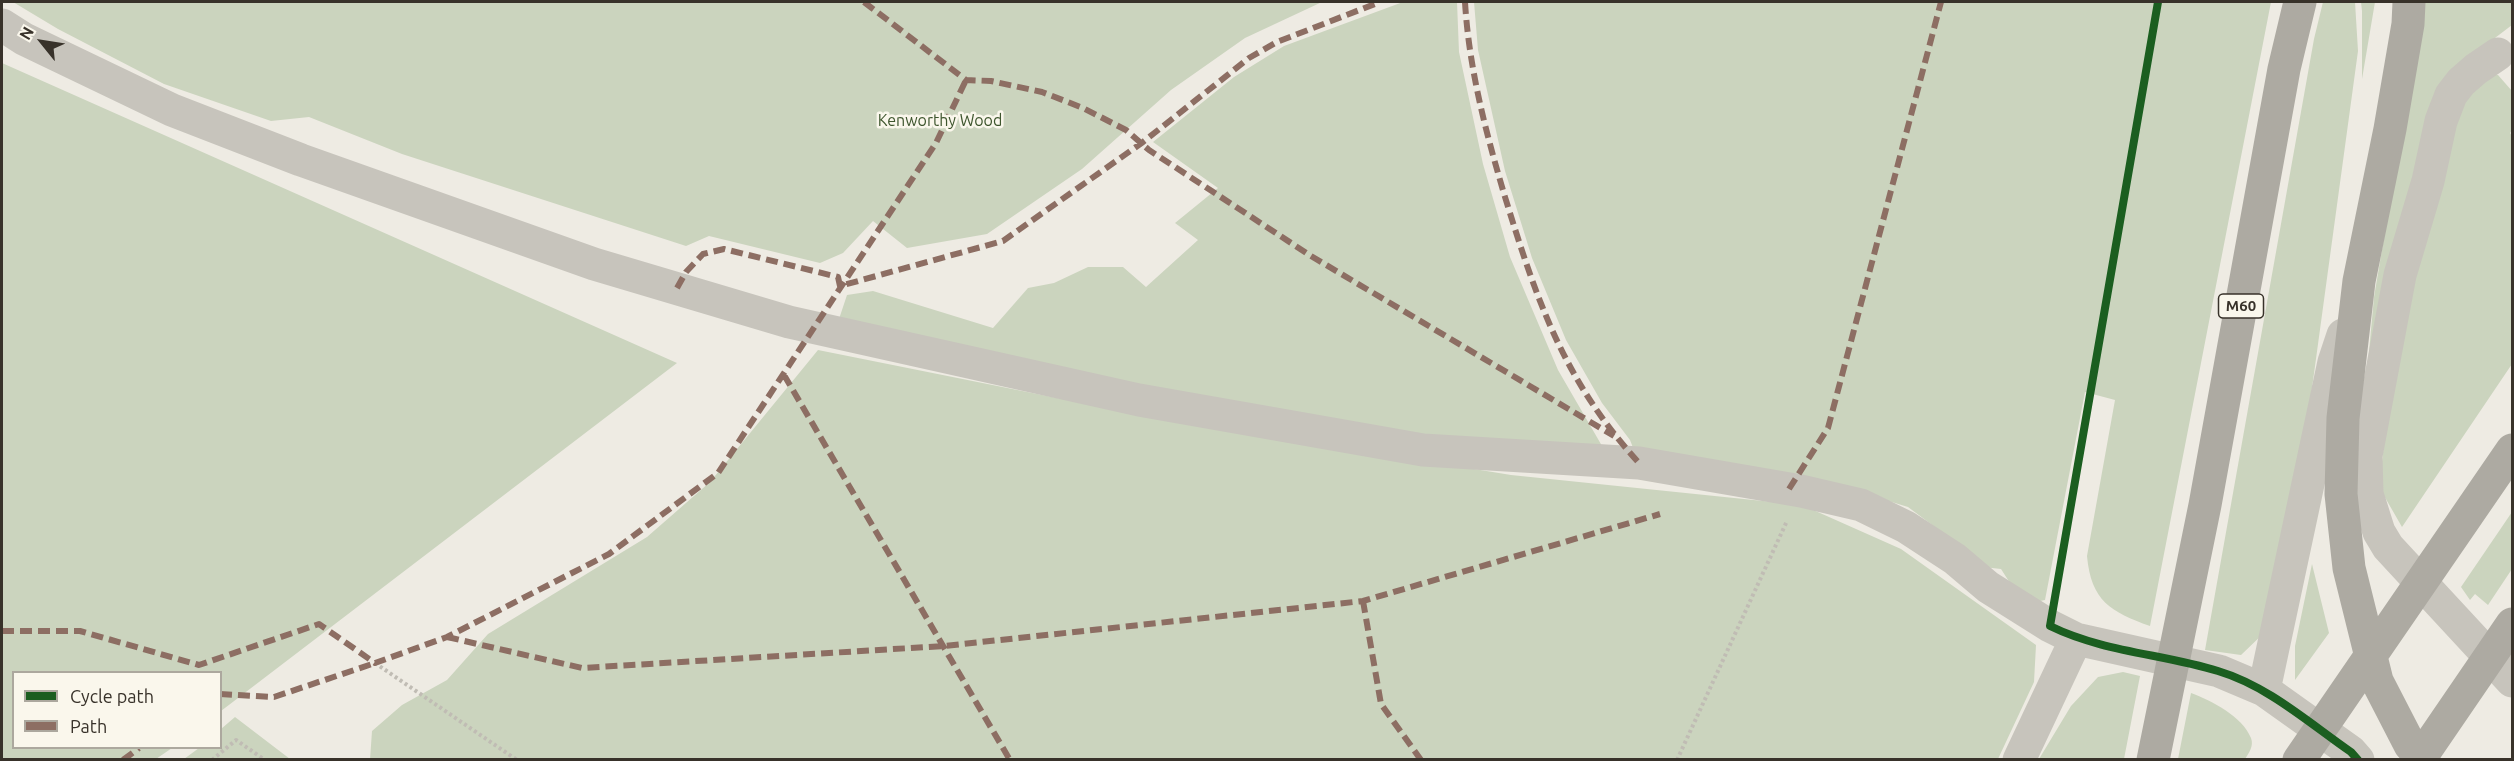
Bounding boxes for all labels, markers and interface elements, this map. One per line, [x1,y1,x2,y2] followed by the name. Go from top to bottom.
[12,12,72,72] north arrow
[16,23,37,43] text: N
[878,111,1002,131] park label: Kenworthy Wood
[2218,294,2264,318] road number: M60
[12,671,222,749] legend
[70,686,154,706] text: Cycle path
[70,716,107,736] text: Path

